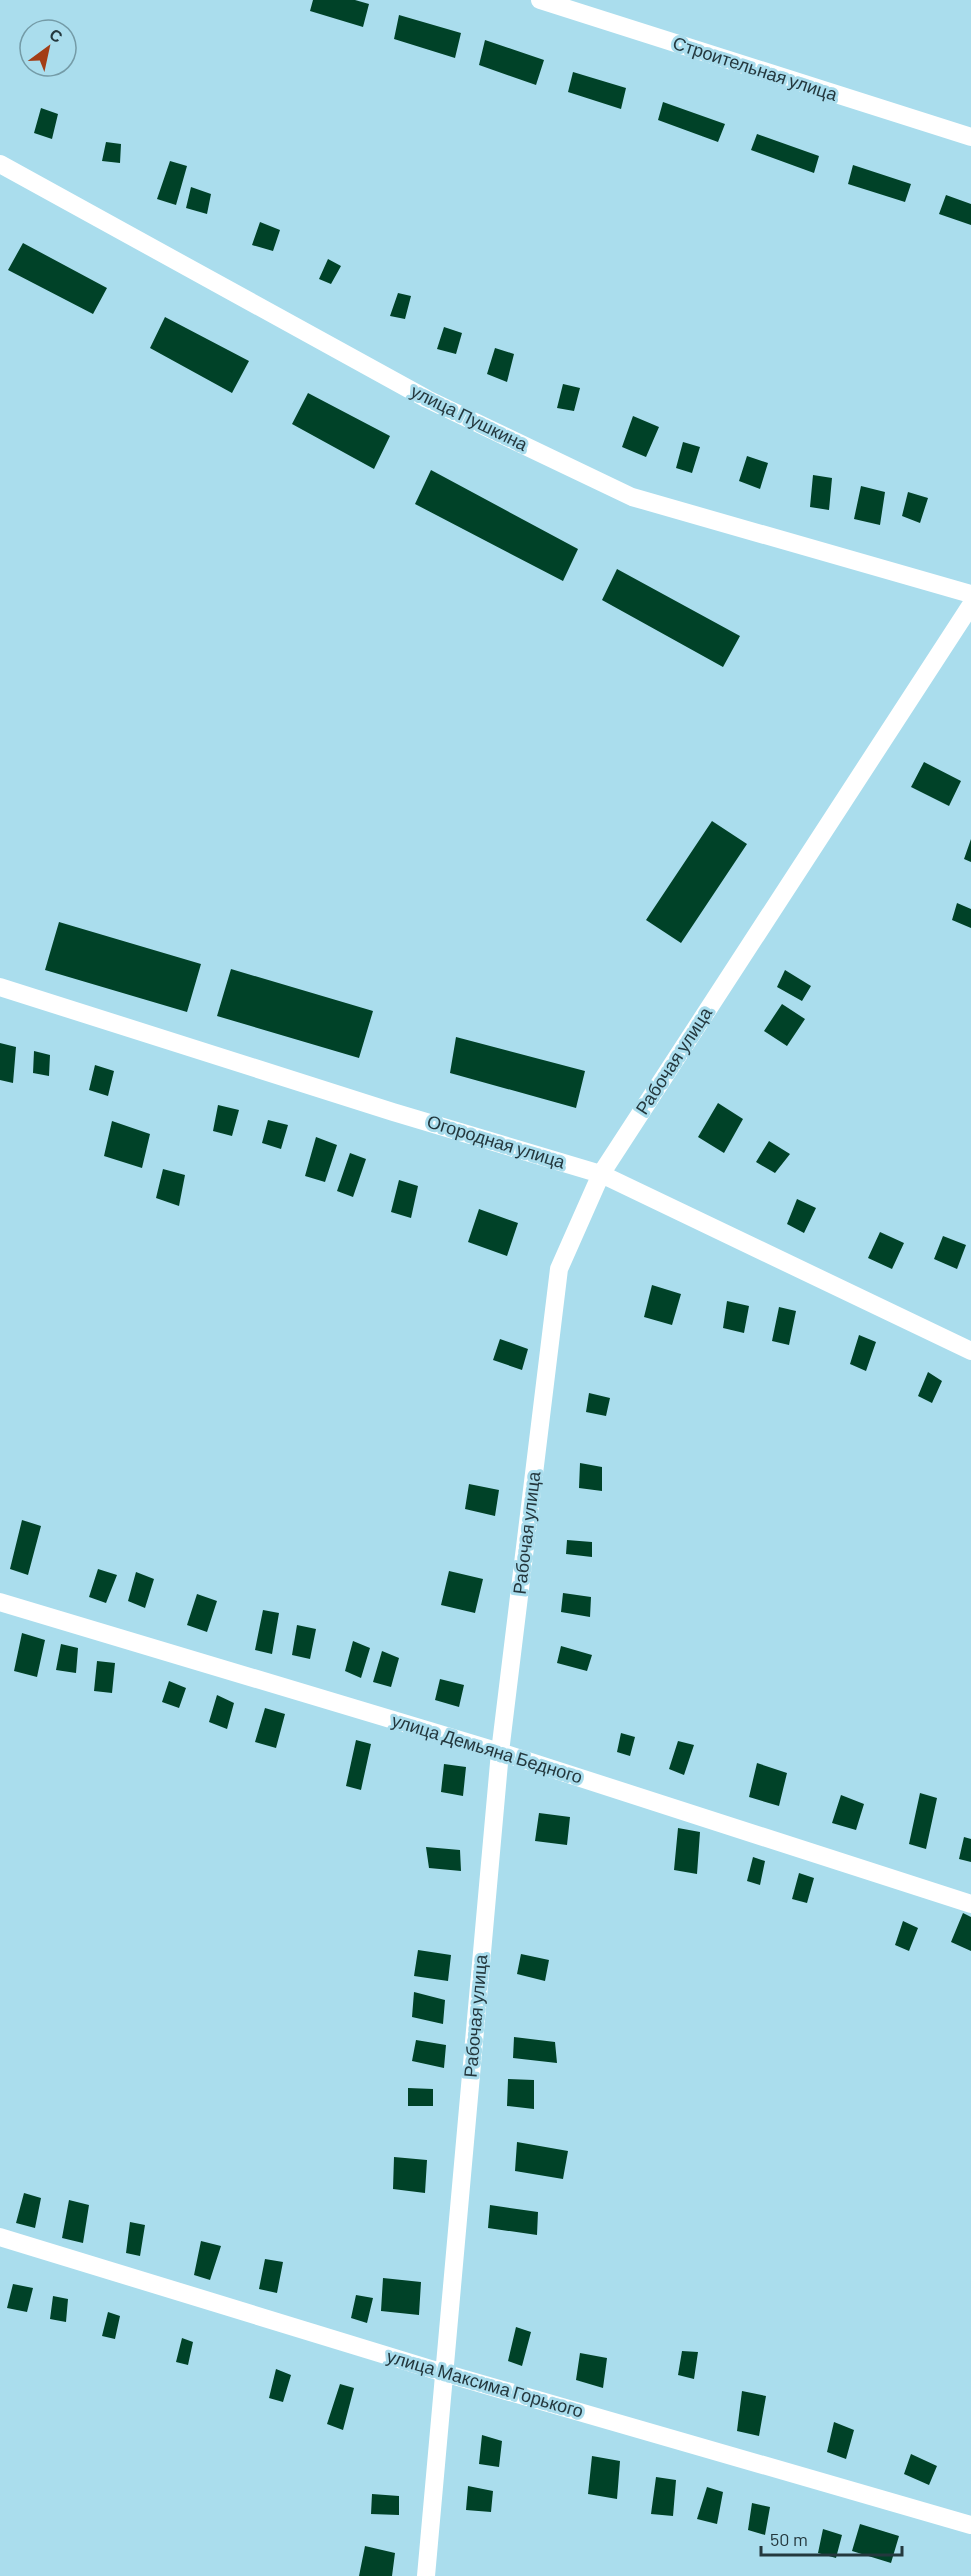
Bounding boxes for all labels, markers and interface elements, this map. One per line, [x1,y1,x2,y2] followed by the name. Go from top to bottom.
[18,18,78,78] north arrow
[46,24,67,46] text: С
[670,31,841,105] street label: Строительная улица
[407,379,532,455] street label: улица Пушкина
[630,1002,717,1118] street label: Рабочая улица
[425,1110,569,1173] street label: Огородная улица
[508,1469,545,1596] street label: Рабочая улица
[389,1709,585,1788] street label: улица Демьяна Бедного
[459,1952,491,2078] street label: Рабочая улица
[384,2344,586,2422] street label: улица Максима Горького
[761,2519,902,2557] scale bar
[770,2528,808,2550] text: 50 m

